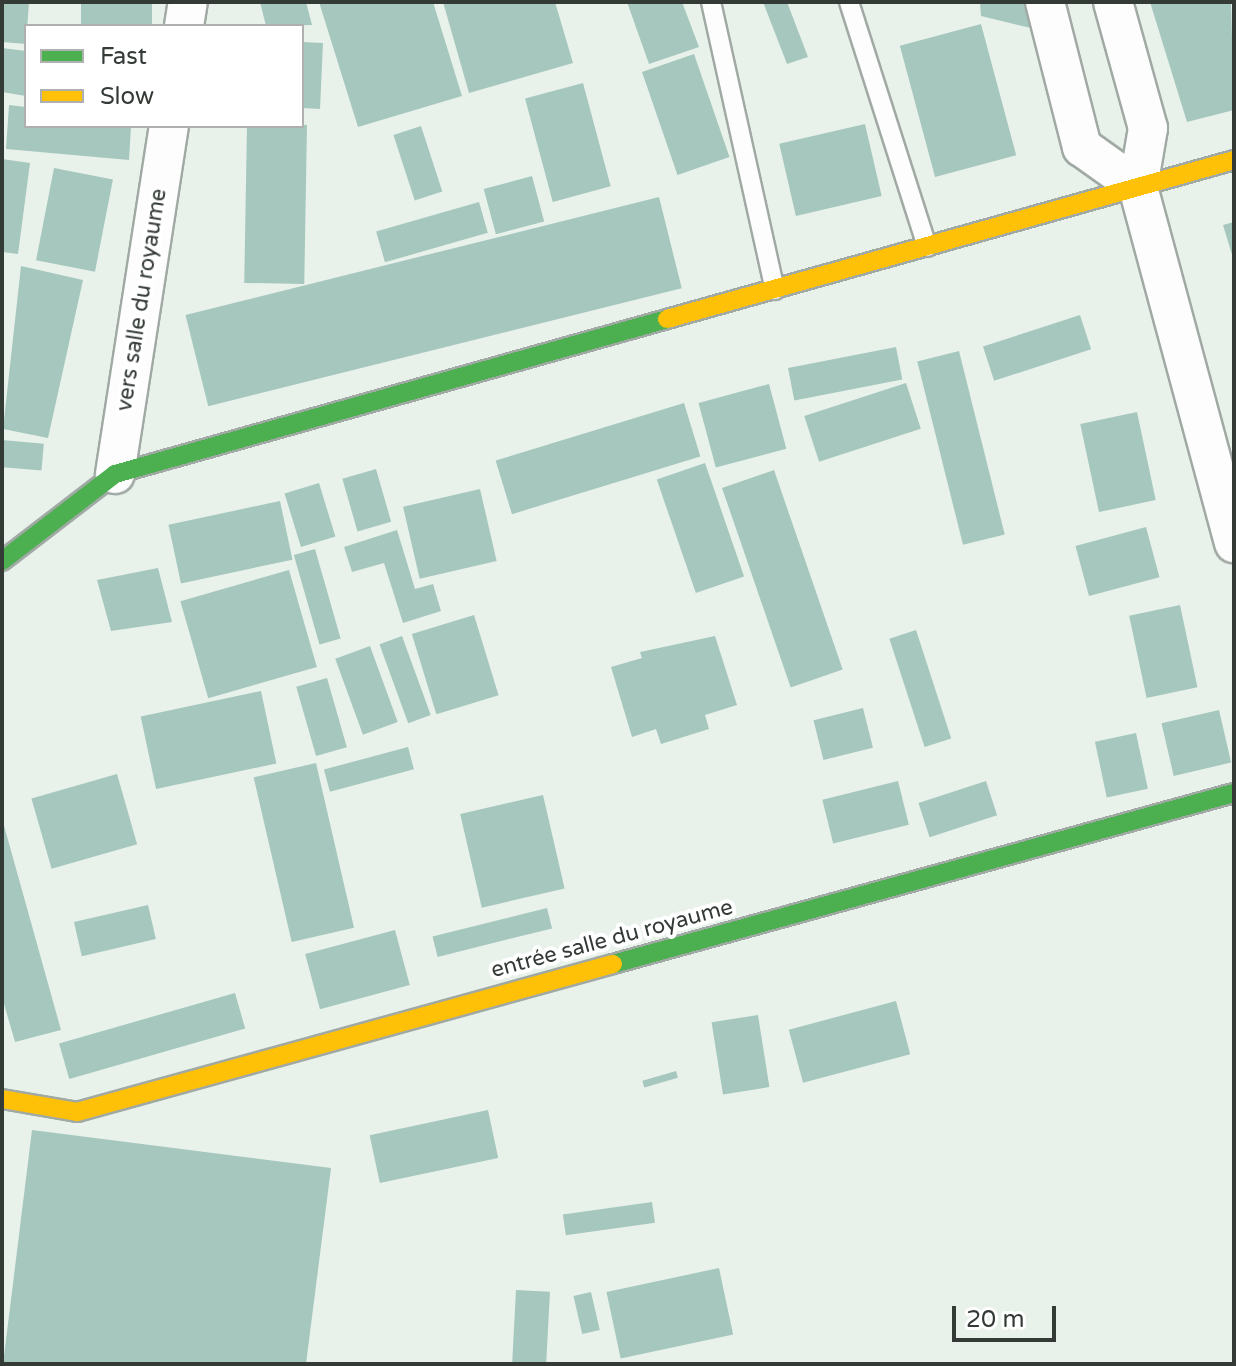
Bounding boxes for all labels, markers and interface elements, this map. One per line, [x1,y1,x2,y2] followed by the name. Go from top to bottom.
[24,24,304,128] legend
[100,42,147,71] text: Fast
[100,82,154,111] text: Slow
[111,187,173,413] street label: vers salle du royaume
[488,894,736,984] street label: entrée salle du royaume
[956,1290,1060,1340] scale bar
[966,1305,1024,1334] text: 20 m

